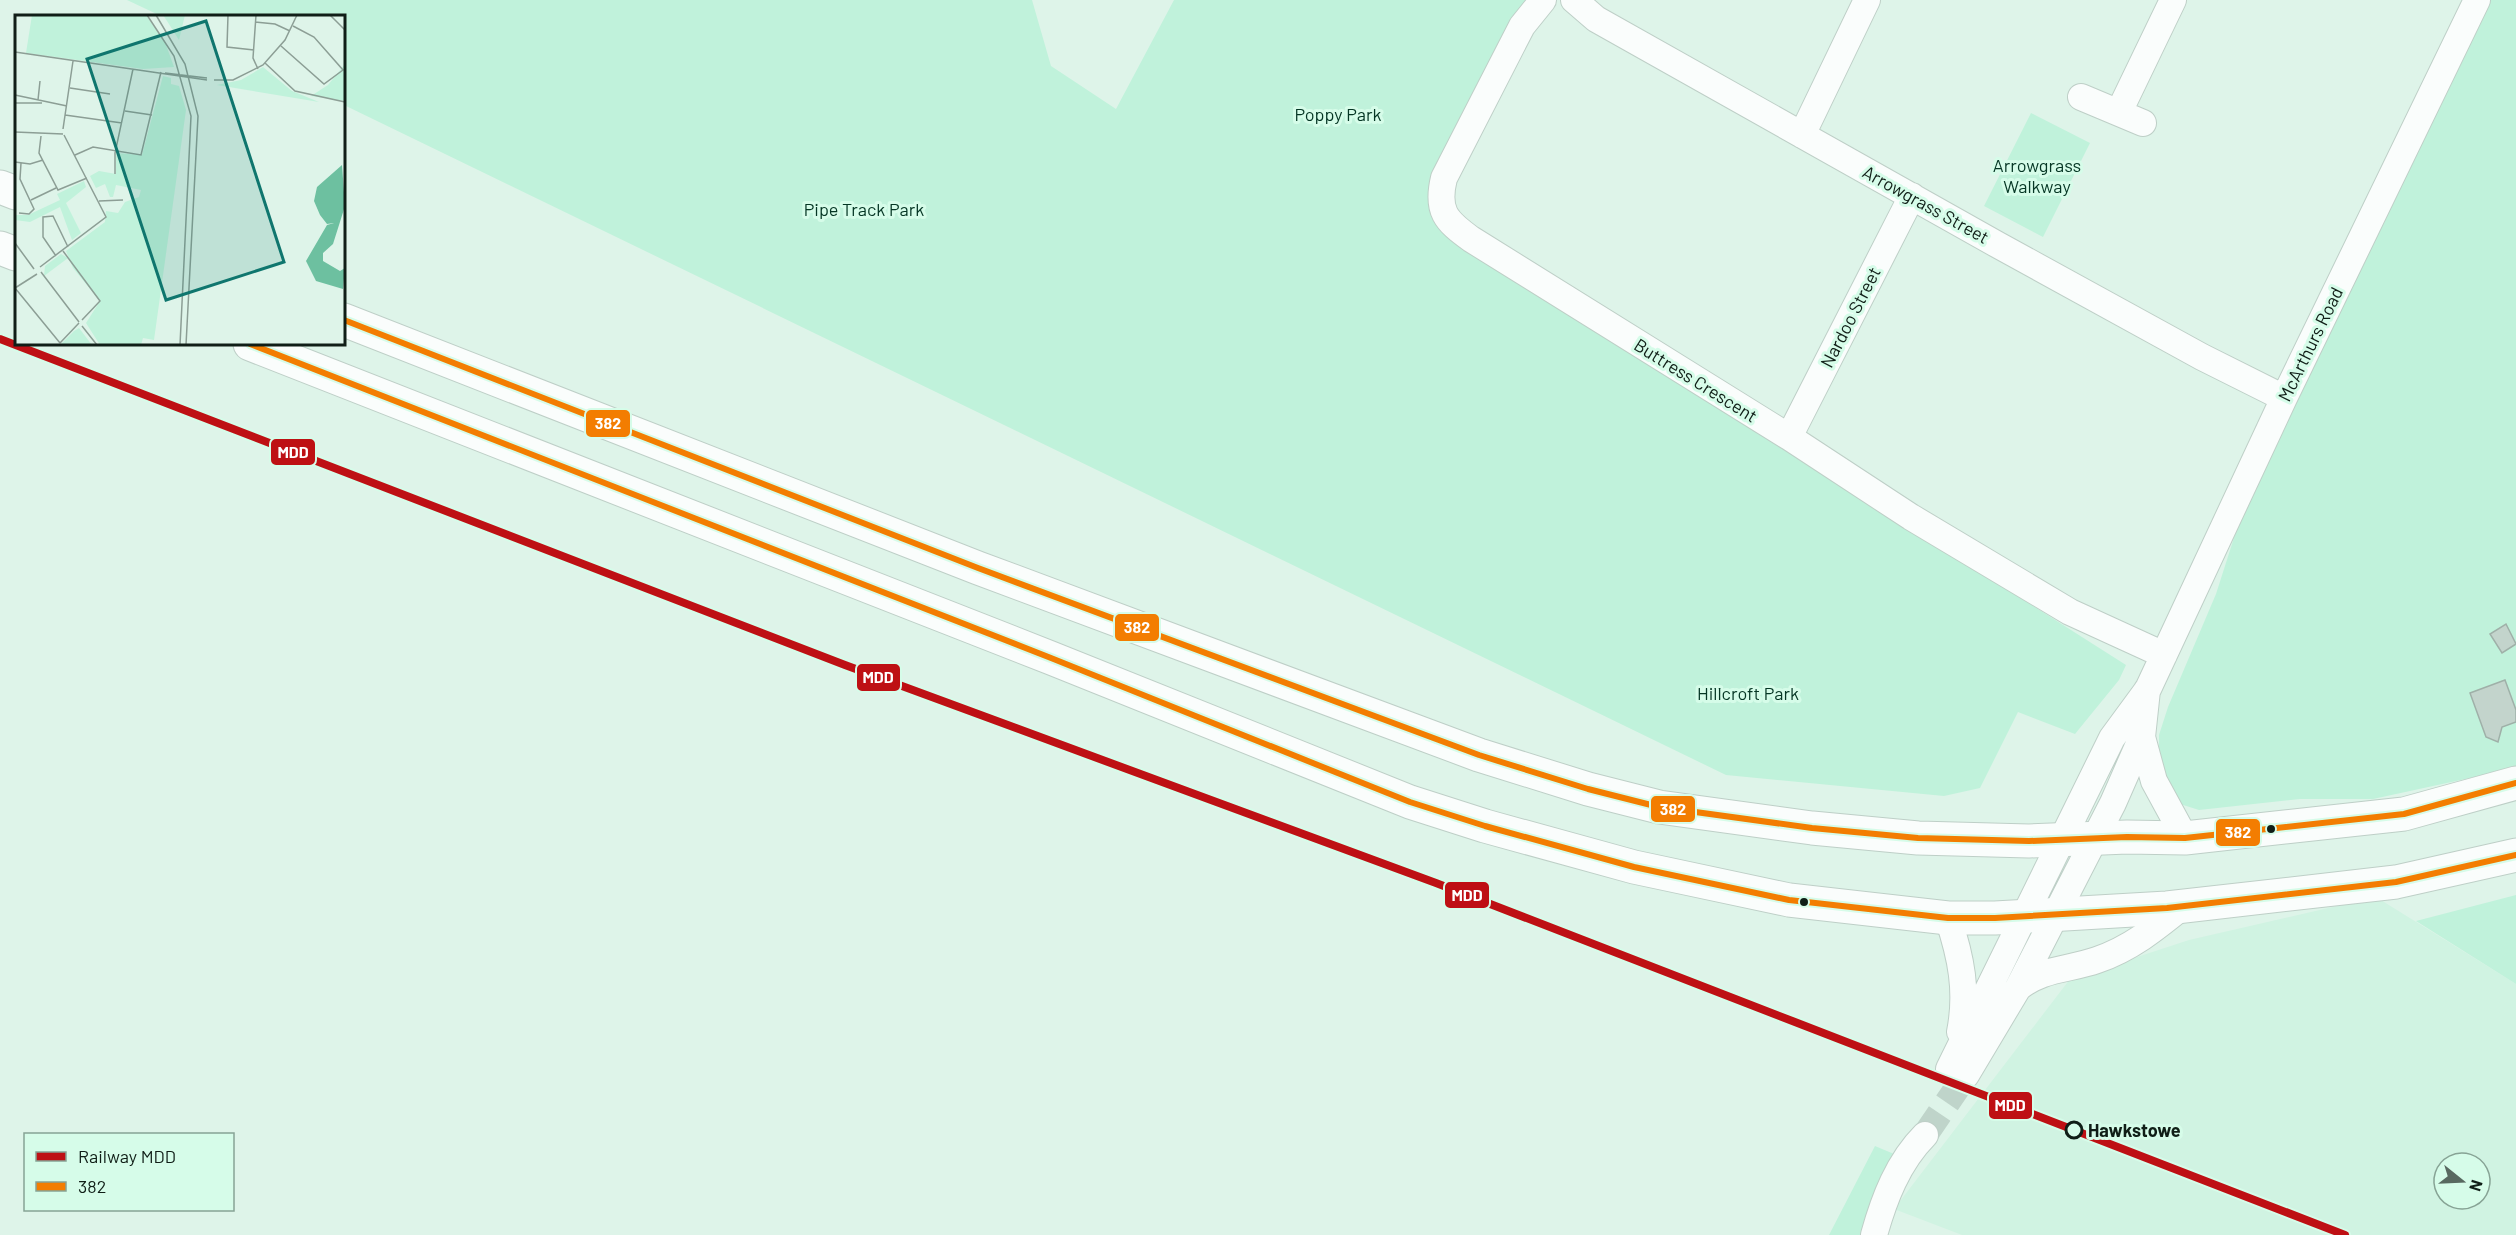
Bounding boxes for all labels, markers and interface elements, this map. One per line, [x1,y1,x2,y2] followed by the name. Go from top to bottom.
[15,15,345,345] inset map
[1294,103,1382,125] park label: Poppy Park
[1993,154,2081,197] park label: Arrowgrass Walkway
[1859,160,1993,248] street label: Arrowgrass Street
[804,198,924,220] park label: Pipe Track Park
[1815,263,1885,371] street label: Nardoo Street
[2273,283,2347,405] street label: McArthurs Road
[1630,333,1762,427] street label: Buttress Crescent
[585,409,631,438] line badge: 382
[595,413,621,432] text: 382
[270,438,316,466] line badge: MDD
[277,442,309,461] text: MDD
[1114,613,1160,642] line badge: 382
[1124,617,1150,636] text: 382
[856,663,901,692] line badge: MDD
[862,667,894,686] text: MDD
[1697,682,1799,704] park label: Hillcroft Park
[1650,795,1696,823] line badge: 382
[1660,799,1686,818] text: 382
[2215,818,2261,847] line badge: 382
[2225,822,2251,841] text: 382
[2265,823,2277,835] unlabelled marker
[1444,881,1490,909] line badge: MDD
[1451,885,1483,904] text: MDD
[1798,896,1810,908] unlabelled marker
[1988,1091,2033,1120] line badge: MDD
[1994,1095,2026,1114] text: MDD
[2088,1119,2181,1141] place label: Hawkstowe
[2065,1121,2083,1139] marker: Hawkstowe
[24,1133,234,1211] legend
[78,1145,176,1167] text: Railway MDD
[2432,1151,2492,1211] north arrow
[78,1175,106,1197] text: 382
[2466,1178,2487,1194] text: N

